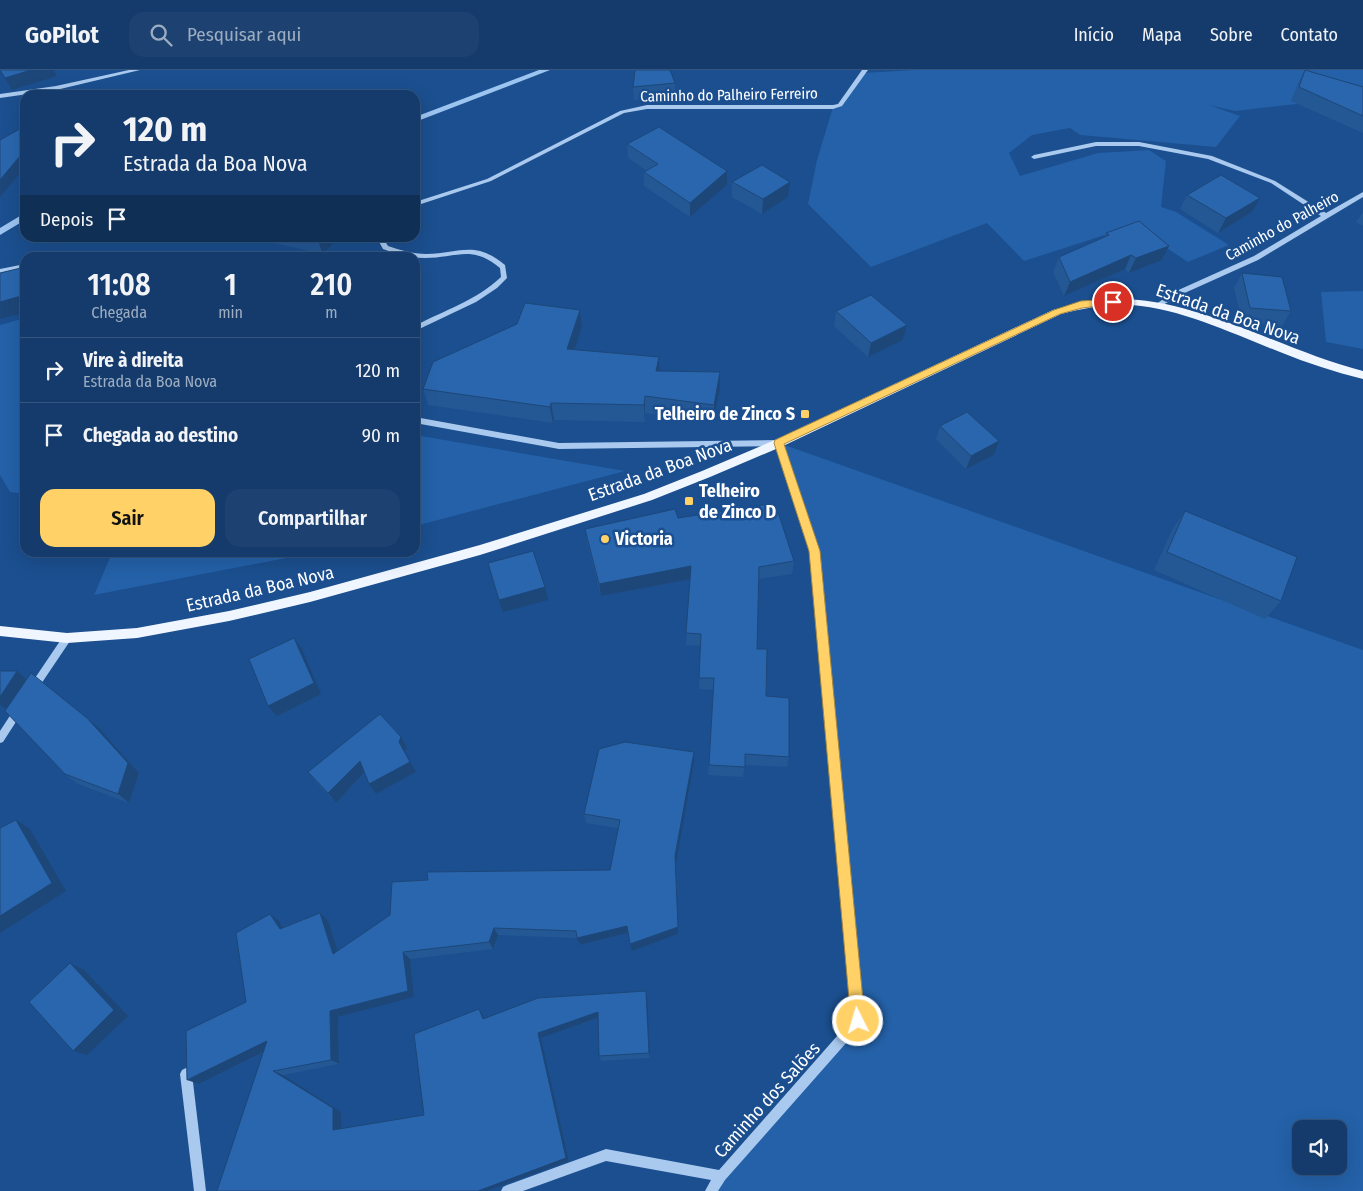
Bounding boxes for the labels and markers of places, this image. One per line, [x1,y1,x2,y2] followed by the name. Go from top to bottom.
[1092,281,1134,323] pin
[655,403,795,425] place label: Telheiro de Zinco S
[799,408,811,420] marker: Telheiro de Zinco S
[699,480,776,523] place label: Telheiro de Zinco D
[683,495,695,507] marker: Telheiro de Zinco D
[614,528,673,550] place label: Victoria
[599,533,611,545] marker: Victoria

